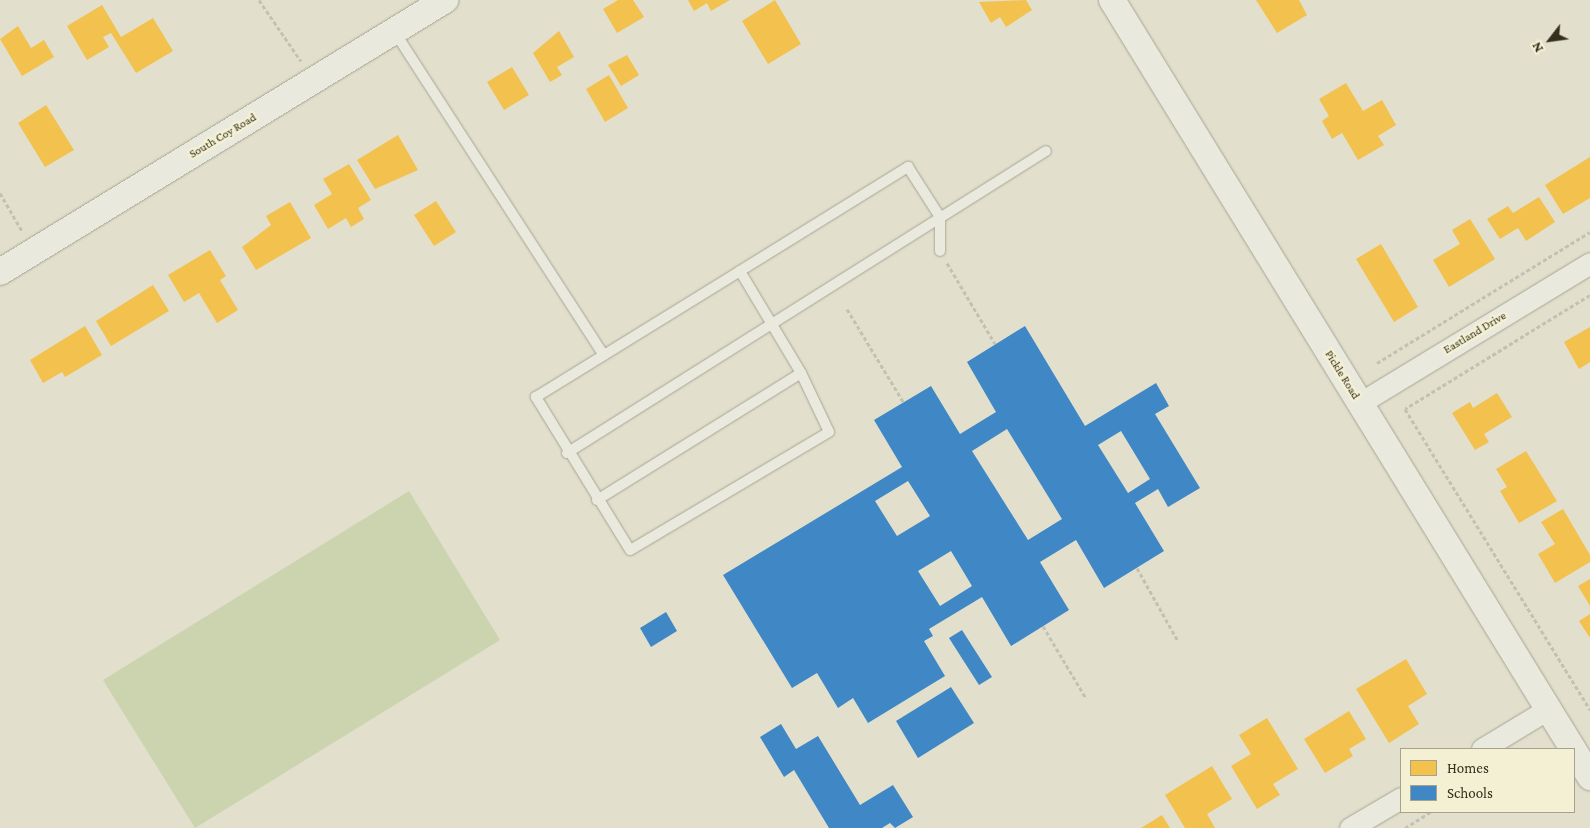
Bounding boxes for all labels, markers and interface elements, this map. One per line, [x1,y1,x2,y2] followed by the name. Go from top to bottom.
[1525,15,1575,65] north arrow
[1528,39,1546,56] text: N
[187,110,259,162] street label: South Coy Road
[1441,309,1509,357] street label: Eastland Drive
[1321,348,1363,402] street label: Pickle Road
[1400,748,1575,813] legend
[1447,760,1489,776] text: Homes
[1447,785,1493,801] text: Schools

